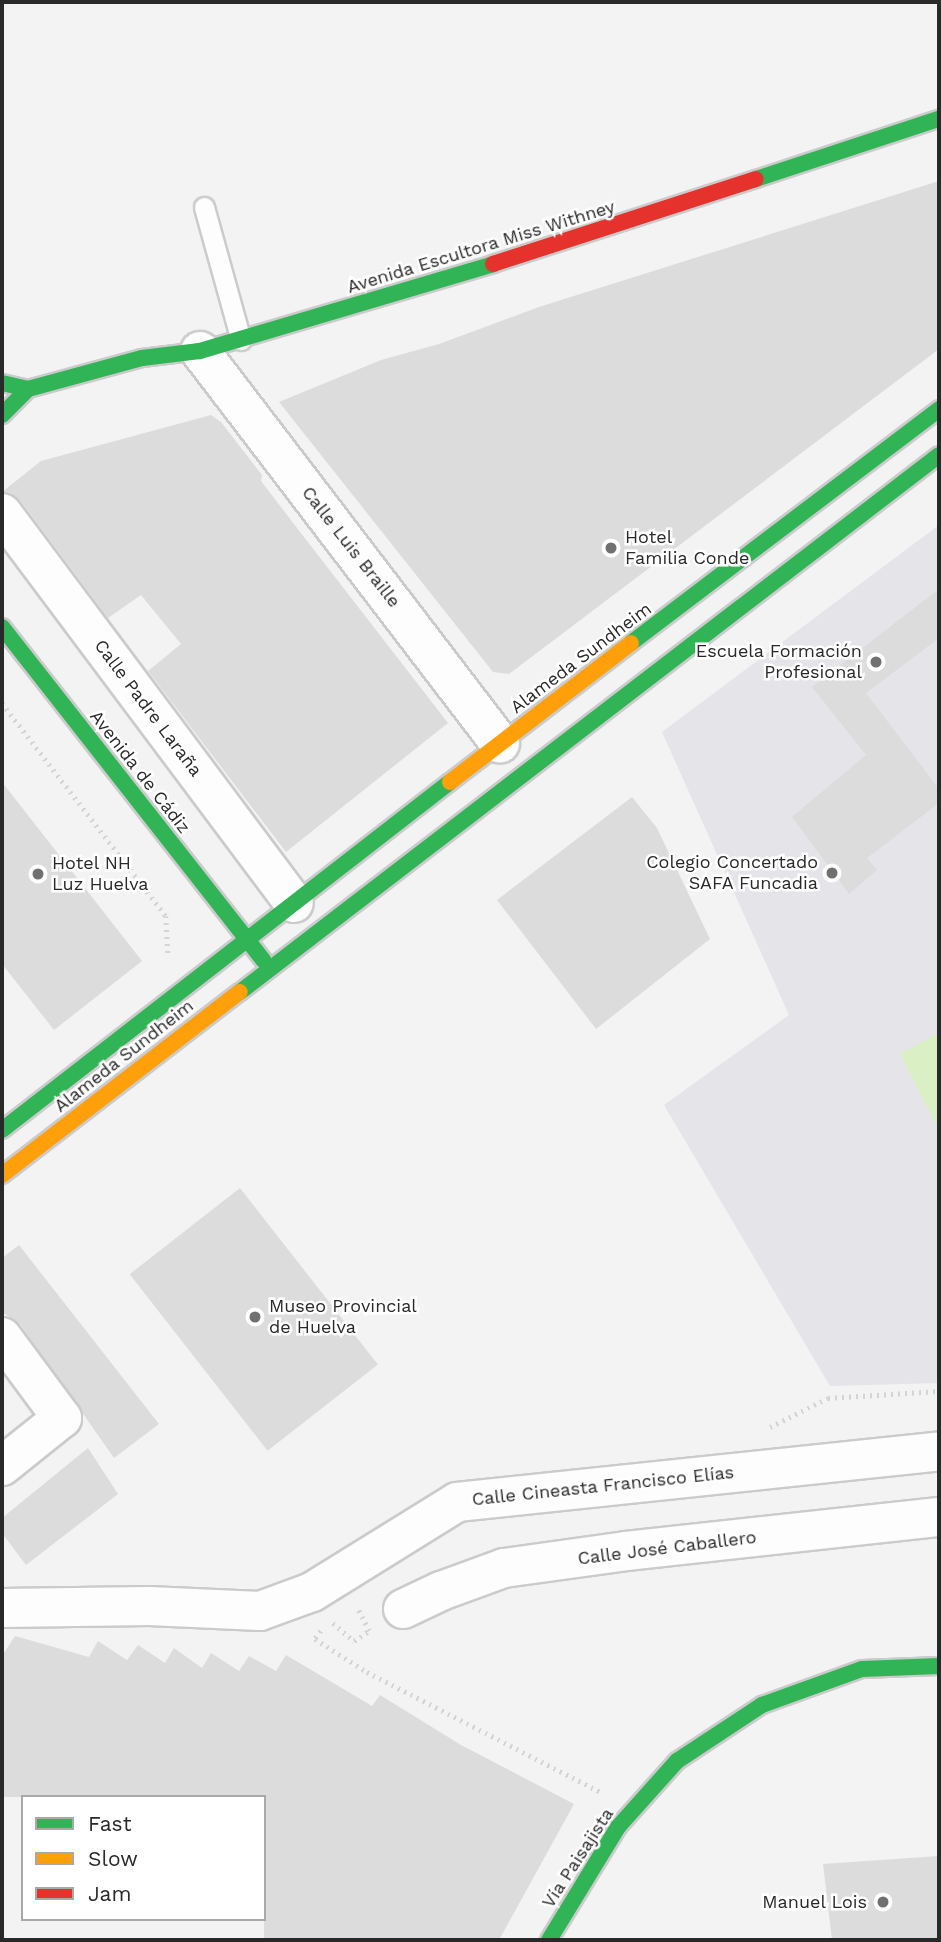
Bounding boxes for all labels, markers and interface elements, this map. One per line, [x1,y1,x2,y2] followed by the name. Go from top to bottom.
[344,196,618,298] street label: Avenida Escultora Miss Withney
[297,482,405,612] street label: Calle Luis Braille
[625,527,750,570] place label: Hotel Familia Conde
[603,540,619,556] marker: Hotel Familia Conde
[506,598,656,718] street label: Alameda Sundheim
[90,635,206,781] street label: Calle Padre Laraña
[695,641,862,684] place label: Escuela Formación Profesional
[868,654,884,670] marker: Escuela Formación Profesional
[85,706,195,838] street label: Avenida de Cádiz
[646,852,818,894] place label: Colegio Concertado SAFA Funcadia
[52,853,148,896] place label: Hotel NH Luz Huelva
[824,865,840,881] marker: Colegio Concertado SAFA Funcadia
[30,866,46,882] marker: Hotel NH Luz Huelva
[50,995,198,1117] street label: Alameda Sundheim
[269,1296,417,1338] place label: Museo Provincial de Huelva
[247,1309,263,1325] marker: Museo Provincial de Huelva
[471,1461,735,1511] street label: Calle Cineasta Francisco Elías
[576,1526,758,1570] street label: Calle José Caballero
[21,1795,266,1921] legend
[538,1804,618,1912] street label: Vía Paisajista
[88,1811,132,1836] text: Fast
[88,1846,138,1871] text: Slow
[88,1881,131,1906] text: Jam
[762,1891,867,1913] place label: Manuel Lois
[873,1892,893,1912] marker: Manuel Lois

